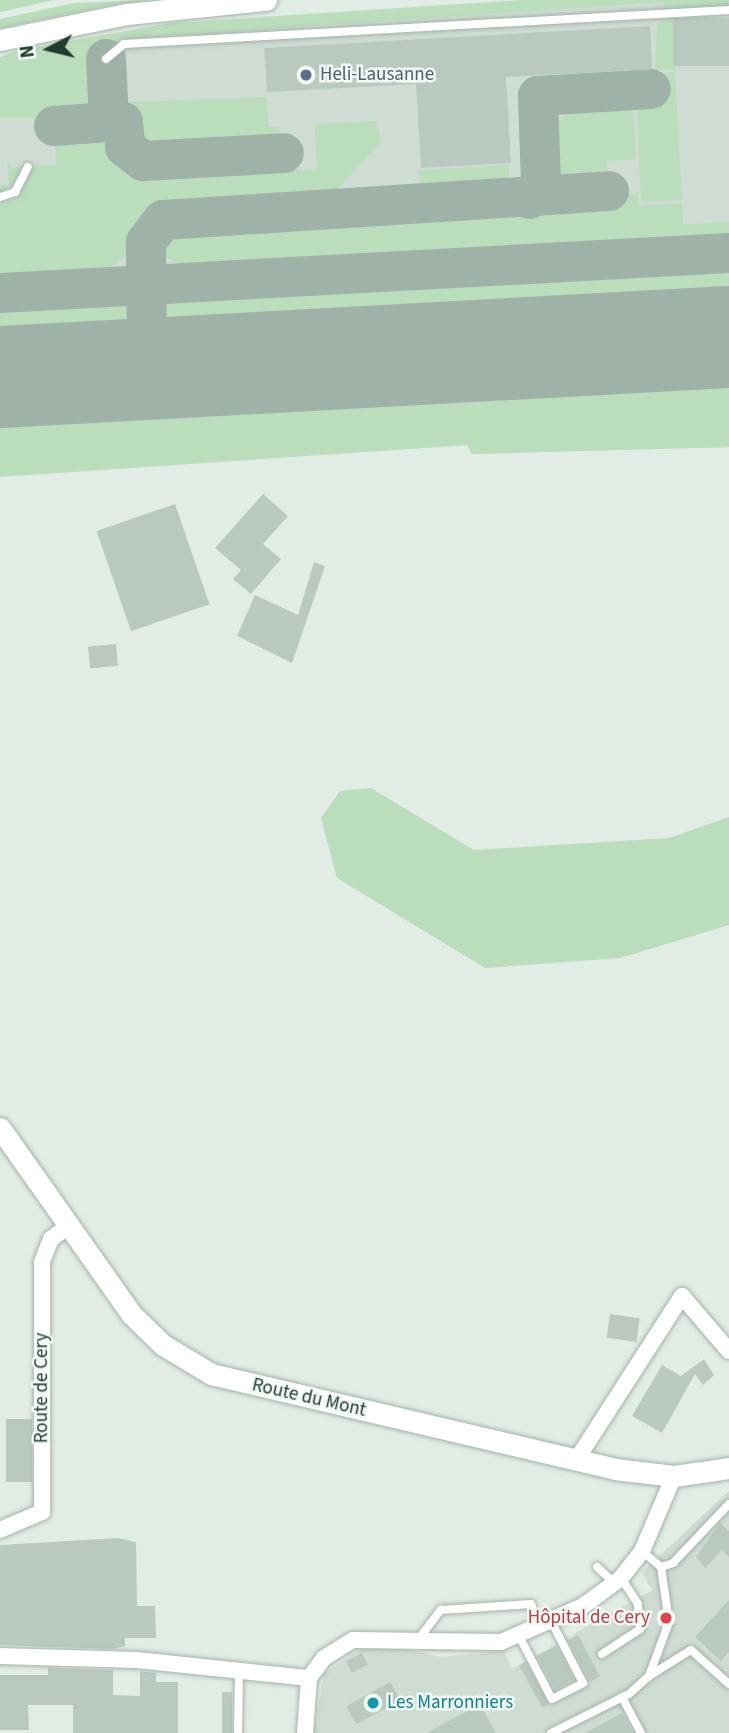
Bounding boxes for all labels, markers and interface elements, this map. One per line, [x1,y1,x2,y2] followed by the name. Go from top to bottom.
[14,14,84,84] north arrow
[13,44,42,60] text: N
[320,64,434,86] place label: Heli-Lausanne
[298,67,314,83] marker: Heli-Lausanne
[31,1333,53,1443] street label: Route de Cery
[250,1374,368,1422] street label: Route du Mont
[528,1607,650,1629] place label: Hôpital de Cery
[656,1608,676,1628] marker: Hôpital de Cery
[387,1692,513,1714] place label: Les Marronniers
[365,1695,381,1711] marker: Les Marronniers

